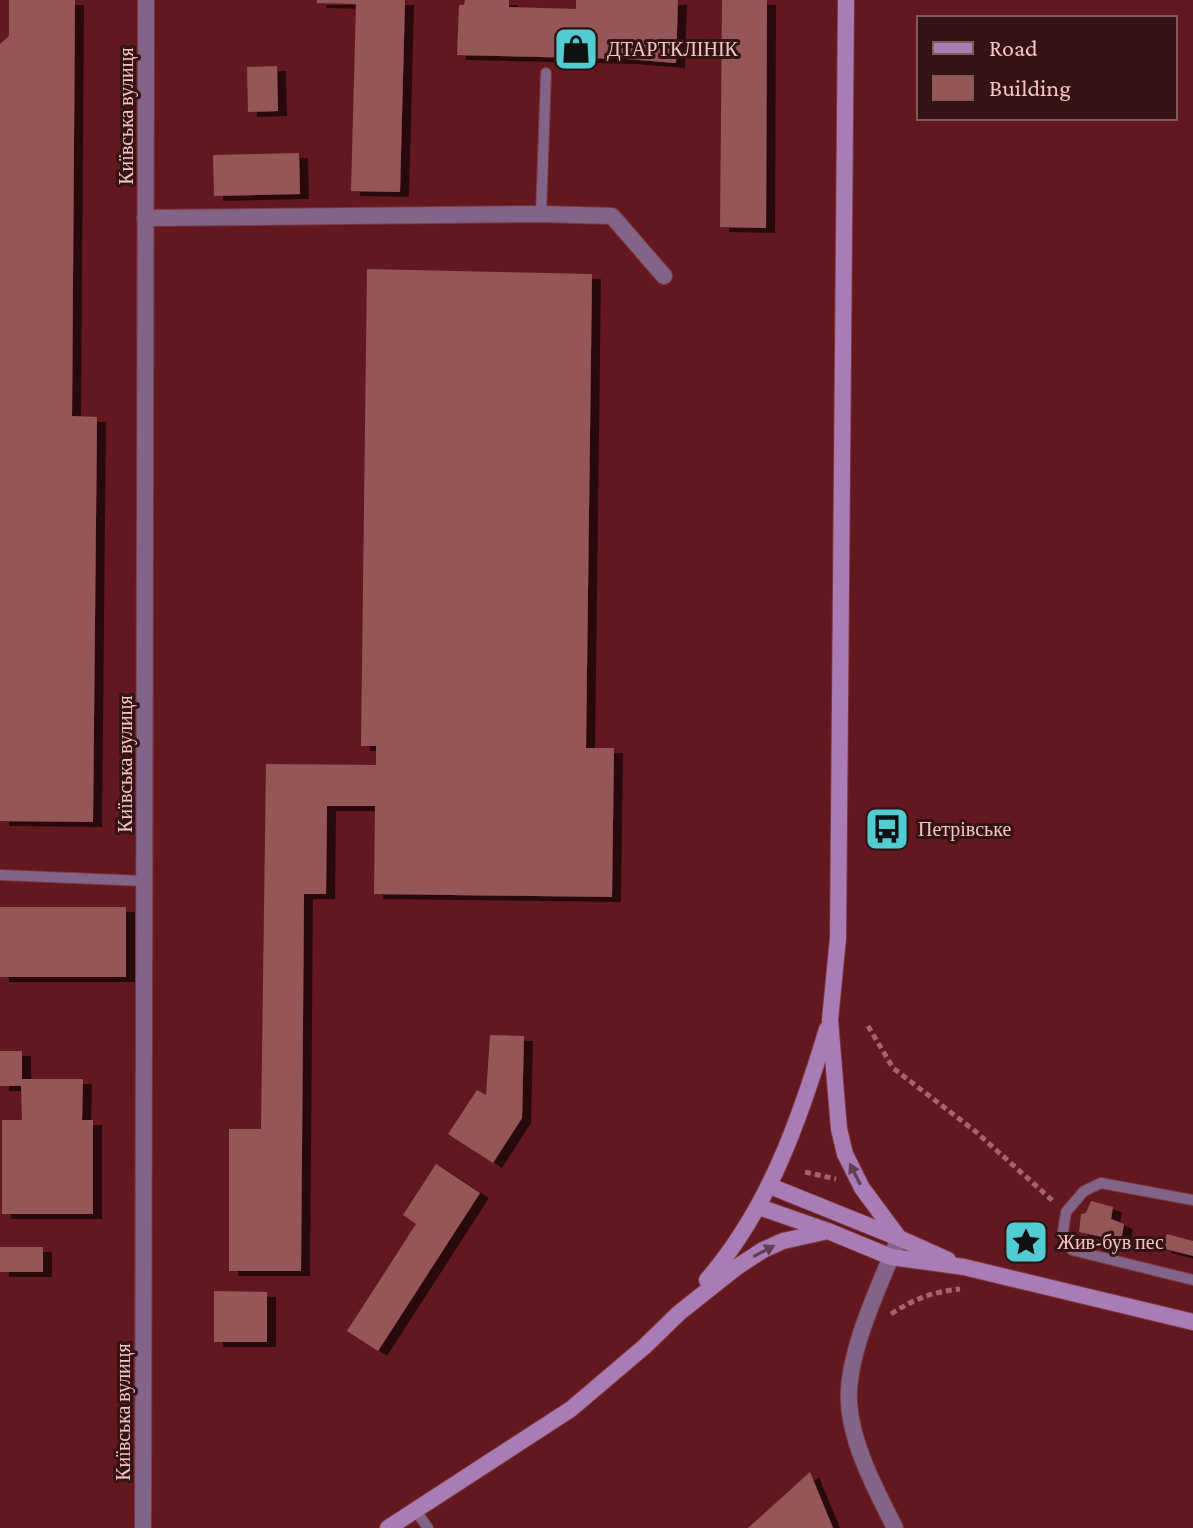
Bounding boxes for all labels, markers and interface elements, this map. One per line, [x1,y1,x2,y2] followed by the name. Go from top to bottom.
[917,16,1177,120] legend
[552,25,600,73] shop icon: ДТАРТКЛІНІК
[989,34,1038,61] text: Road
[607,38,739,61] place label: ДТАРТКЛІНІК
[115,47,138,185] street label: Київська вулиця
[989,74,1071,101] text: Building
[114,695,137,833] street label: Київська вулиця
[863,805,911,853] bus stop icon: Петрівське
[918,818,1011,841] place label: Петрівське
[848,1162,861,1185] one-way arrow
[1002,1218,1050,1266] place icon: Жив-був пес
[1057,1231,1164,1254] place label: Жив-був пес
[753,1244,776,1257] one-way arrow
[112,1343,135,1481] street label: Київська вулиця

